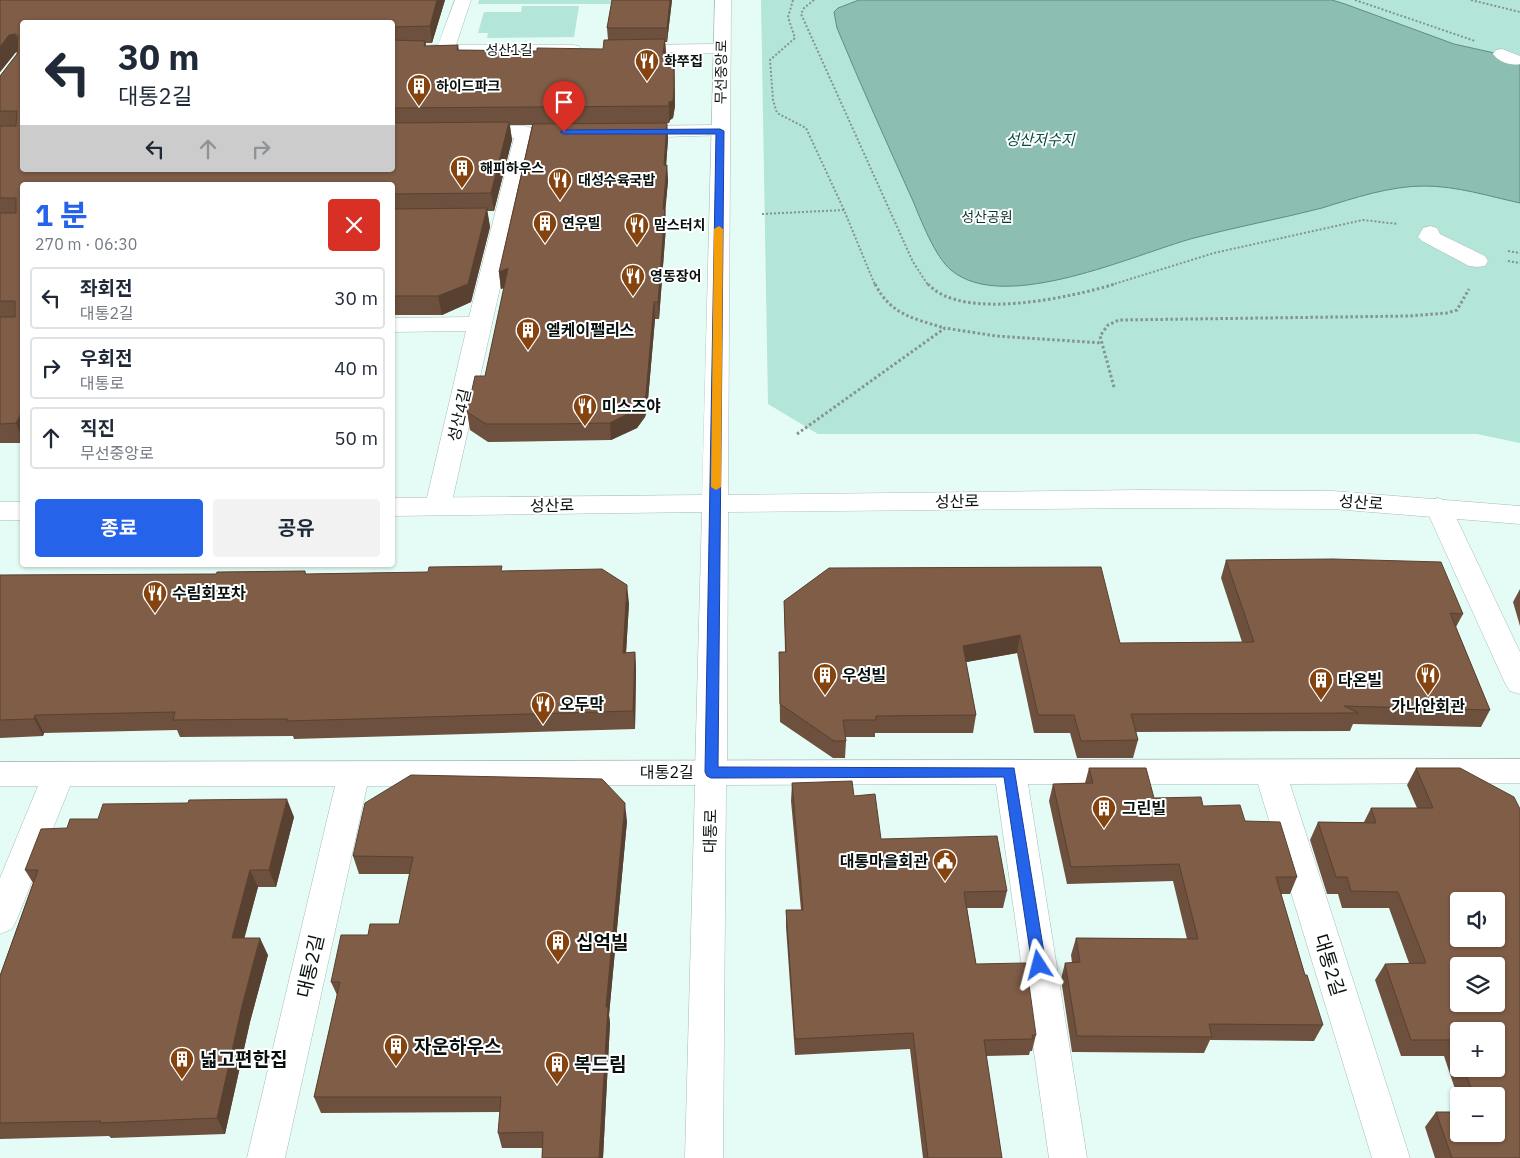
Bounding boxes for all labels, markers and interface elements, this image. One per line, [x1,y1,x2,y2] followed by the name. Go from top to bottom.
[118,34,200,80] text: 30 m
[35,40,100,105] icon: left
[711,40,731,104] street label: 무선중앙로
[485,41,533,59] street label: 성산1길
[634,48,660,82] restaurant icon: 화쭈집
[664,52,703,70] place label: 화쭈집
[406,73,432,107] building icon: 하이드파크
[436,77,501,95] place label: 하이드파크
[118,81,192,110] text: 대통2길
[543,81,585,132] pin
[550,88,578,116] icon: arrive
[1005,130,1076,149] water label: 성산저수지
[141,135,169,163] icon: left
[194,135,222,163] icon: ahead
[247,135,275,163] icon: right
[449,155,475,189] building icon: 해피하우스
[480,159,545,177] place label: 해피하우스
[547,167,573,201] restaurant icon: 대성수육국밥
[578,171,655,189] place label: 대성수육국밥
[35,195,88,234] text: 1 분
[328,199,380,251] button: close
[961,208,1013,226] park label: 성산공원
[532,210,558,244] building icon: 연우빌
[624,212,650,246] restaurant icon: 맘스터치
[562,214,601,232] place label: 연우빌
[654,216,706,234] place label: 맘스터치
[35,234,137,254] text: 270 m · 06:30
[620,263,646,297] restaurant icon: 영동장어
[650,267,702,285] place label: 영동장어
[80,276,132,300] text: 좌회전
[37,284,65,312] icon: left
[334,286,378,310] text: 30 m
[80,303,134,323] text: 대통2길
[515,317,541,351] building icon: 엘케이펠리스
[546,320,635,340] place label: 엘케이펠리스
[80,346,132,370] text: 우회전
[37,354,65,382] icon: right
[334,356,378,380] text: 40 m
[80,373,124,393] text: 대통로
[443,387,475,443] street label: 성산4길
[572,393,598,427] restaurant icon: 미스즈야
[602,396,661,416] place label: 미스즈야
[80,416,115,440] text: 직진
[37,424,65,452] icon: ahead
[334,426,378,450] text: 50 m
[80,443,154,463] text: 무선중앙로
[1338,490,1384,514] street label: 성산로
[935,491,980,511] street label: 성산로
[530,495,575,515] street label: 성산로
[35,499,203,557] button: 종료
[213,499,380,557] button: 공유
[142,580,168,614] restaurant icon: 수림회포차
[172,583,246,603] place label: 수림회포차
[812,662,838,696] building icon: 우성빌
[1415,662,1441,696] restaurant icon: 가나안회관
[842,665,886,685] place label: 우성빌
[1308,667,1334,701] building icon: 다온빌
[1338,670,1382,690] place label: 다온빌
[530,691,556,725] restaurant icon: 오두막
[560,694,604,714] place label: 오두막
[1391,696,1465,716] place label: 가나안회관
[640,762,694,782] street label: 대통2길
[1091,795,1117,829] building icon: 그린빌
[1122,798,1166,818] place label: 그린빌
[700,808,720,853] street label: 대통로
[932,848,958,882] public building icon: 대통마을회관
[840,851,928,871] place label: 대통마을회관
[1450,892,1505,1142] map controls
[1450,892,1505,947] button: sound
[545,929,571,963] building icon: 십억빌
[576,930,628,954] place label: 십억빌
[1309,931,1351,999] street label: 대통2길
[291,932,329,1000] street label: 대통2길
[1012,938,1064,990] position arrow
[1450,957,1505,1012] button: layers
[1450,1022,1505,1077] button: +
[383,1033,409,1067] building icon: 자운하우스
[414,1034,501,1058] place label: 자운하우스
[169,1046,195,1080] building icon: 넓고편한집
[200,1047,287,1071] place label: 넓고편한집
[544,1051,570,1085] building icon: 복드림
[574,1052,626,1076] place label: 복드림
[1450,1087,1505,1142] button: −

